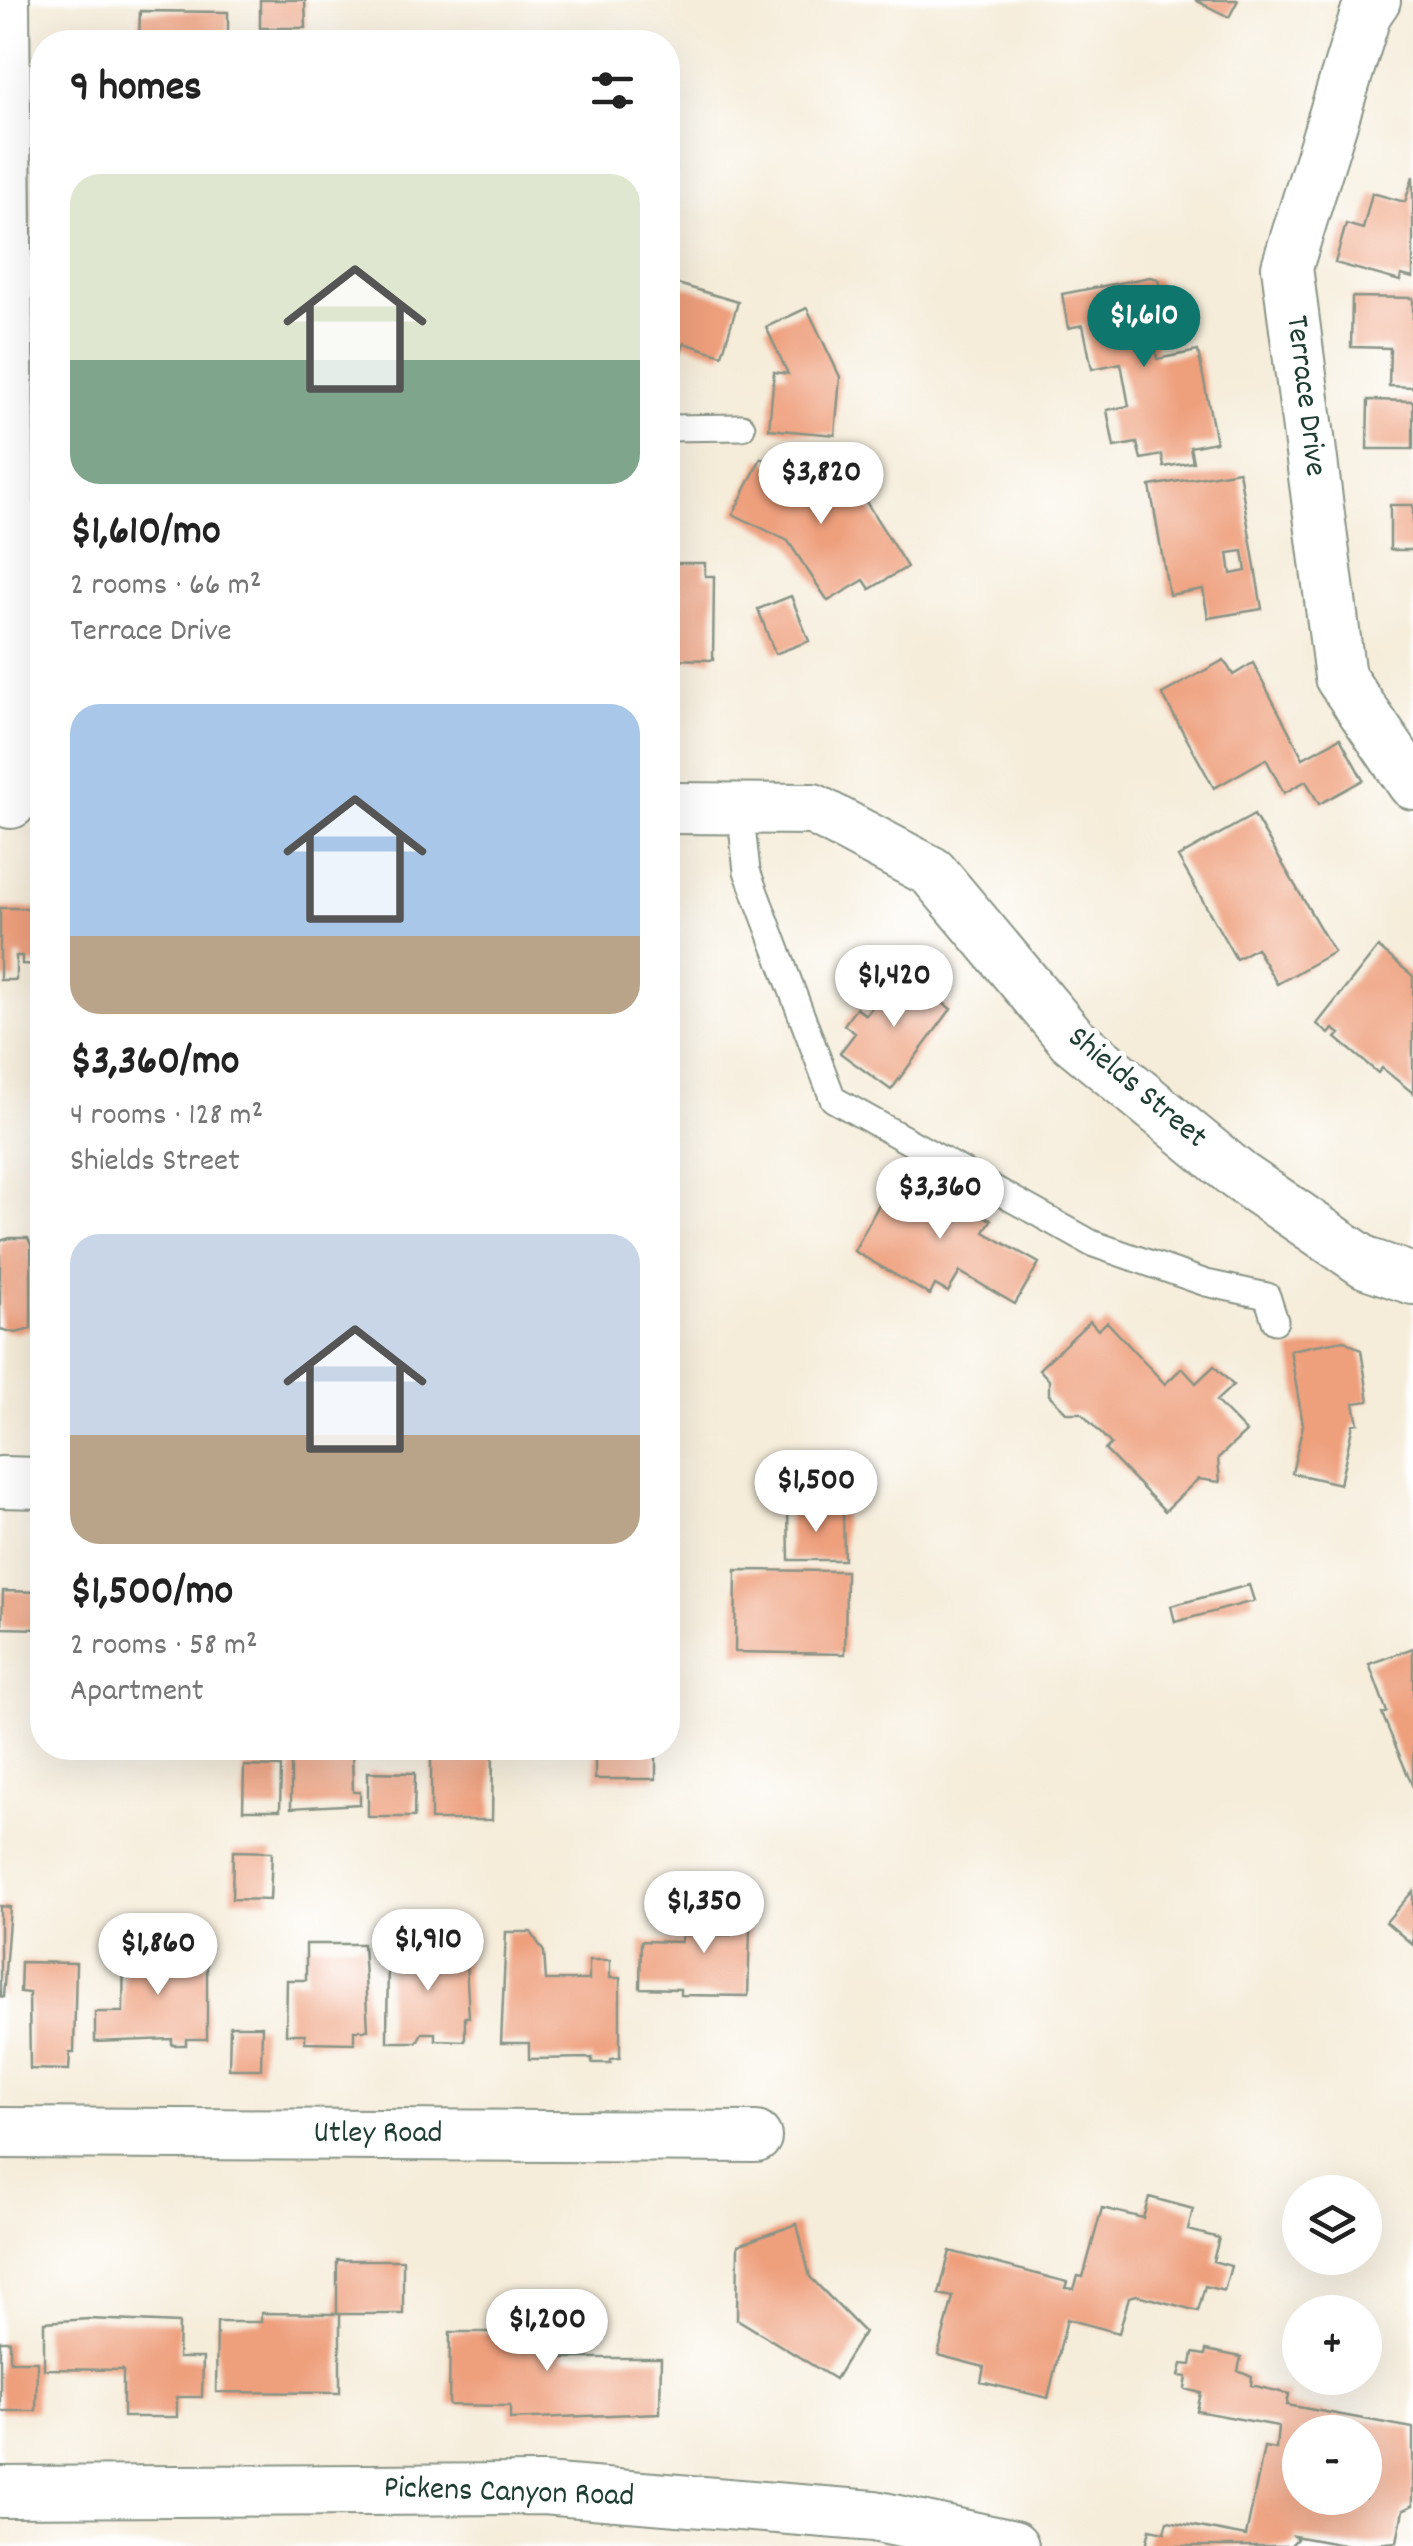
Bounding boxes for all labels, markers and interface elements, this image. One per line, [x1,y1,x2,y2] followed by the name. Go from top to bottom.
[70,60,202,120] text: 9 homes
[585,63,640,118] icon: filters
[265,239,445,419] icon: home
[1063,285,1225,370] pin: $1,610
[1109,294,1179,340] text: $1,610
[1271,313,1337,479] street label: Terrace Drive
[740,442,902,527] pin: $3,820
[781,451,861,497] text: $3,820
[70,504,221,564] text: $1,610/mo
[70,564,261,610] text: 2 rooms · 66 m²
[70,610,232,656] text: Terrace Drive
[265,769,445,949] icon: home
[813,945,975,1030] pin: $1,420
[857,954,931,1000] text: $1,420
[1056,1017,1216,1161] street label: Shields Street
[70,1034,240,1094] text: $3,360/mo
[70,1094,263,1140] text: 4 rooms · 128 m²
[70,1140,240,1186] text: Shields Street
[859,1157,1021,1242] pin: $3,360
[898,1166,982,1212] text: $3,360
[265,1299,445,1479] icon: home
[735,1450,897,1535] pin: $1,500
[776,1459,856,1505] text: $1,500
[70,1564,233,1624] text: $1,500/mo
[70,1624,258,1670] text: 2 rooms · 58 m²
[70,1670,204,1716] text: Apartment
[623,1871,785,1956] pin: $1,350
[666,1880,742,1926] text: $1,350
[347,1909,509,1994] pin: $1,910
[77,1913,239,1998] pin: $1,860
[394,1918,462,1964] text: $1,910
[120,1922,196,1968] text: $1,860
[313,2112,443,2158] street label: Utley Road
[1282,2175,1382,2515] map controls
[1282,2175,1382,2275] button: layers
[466,2289,628,2374] pin: $1,200
[1282,2295,1382,2395] button: +
[508,2298,586,2344] text: $1,200
[1282,2415,1382,2515] button: −
[383,2467,635,2521] street label: Pickens Canyon Road

